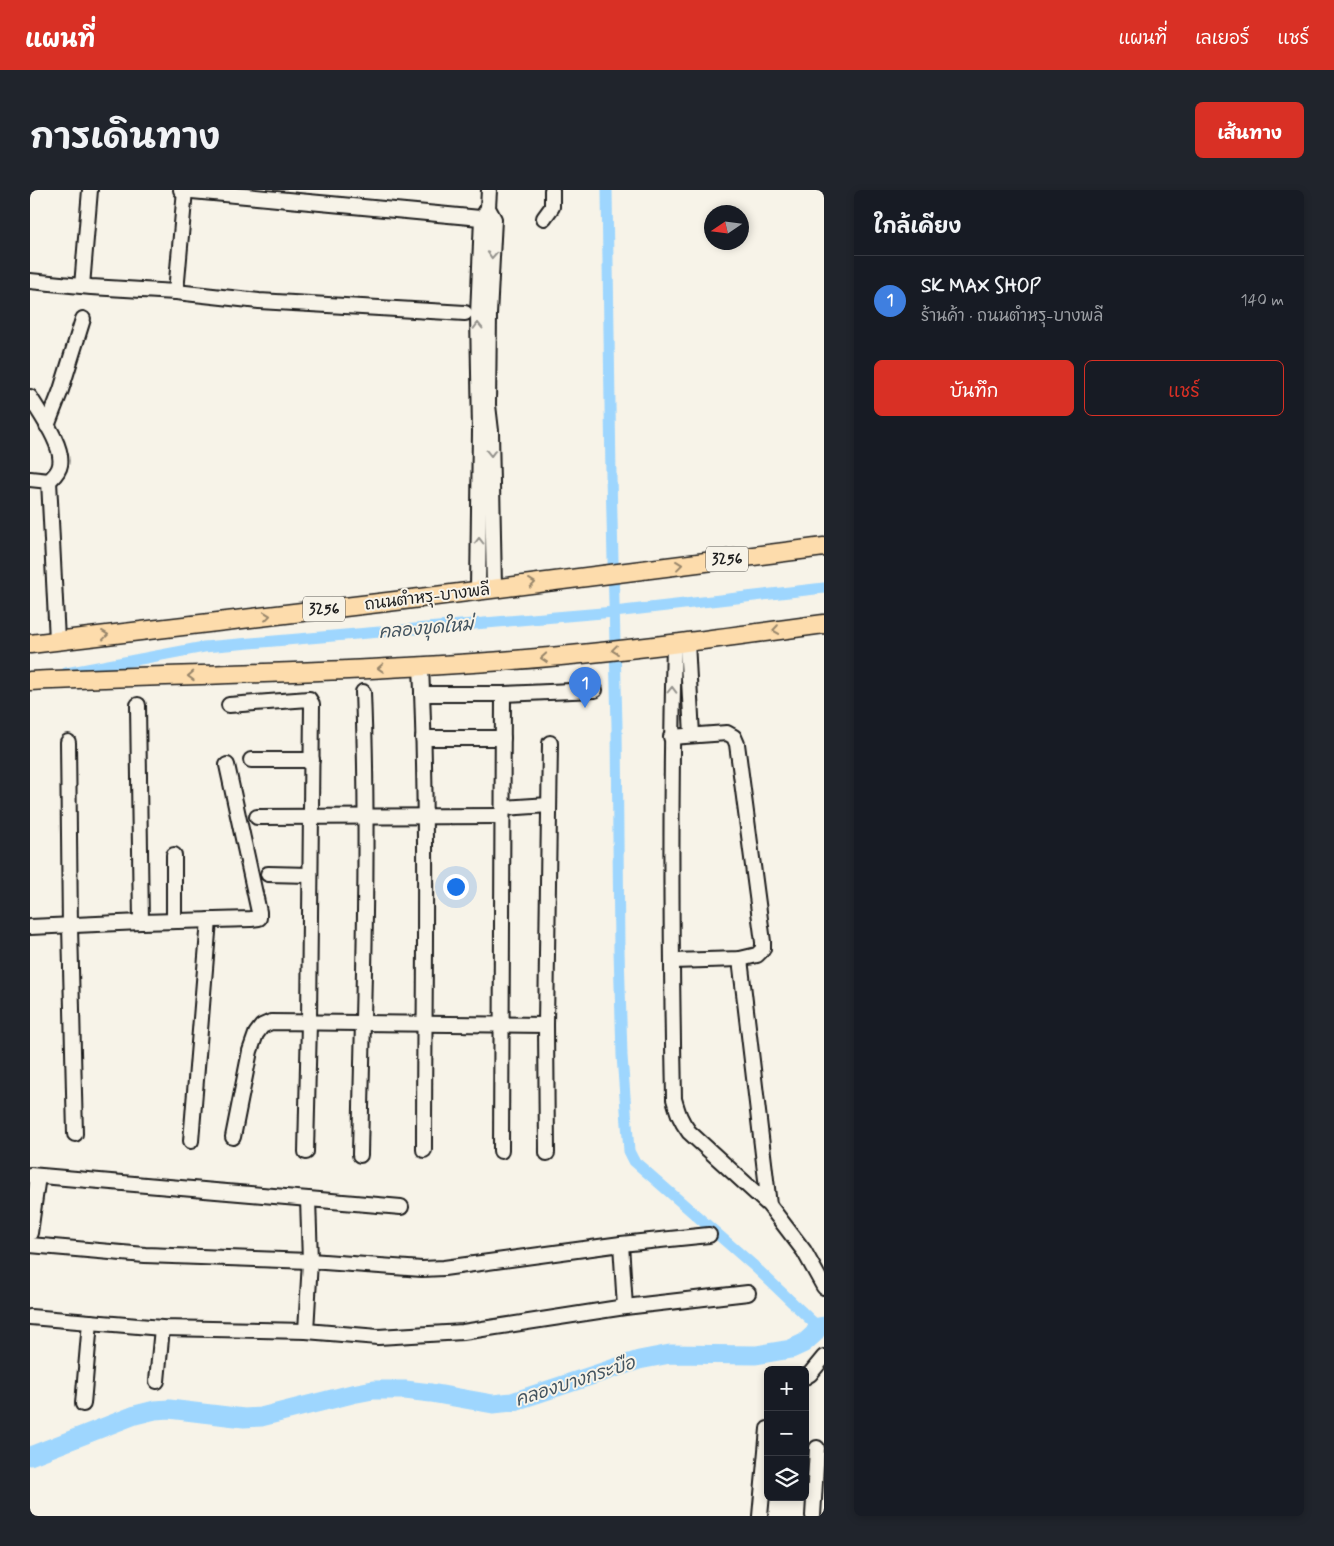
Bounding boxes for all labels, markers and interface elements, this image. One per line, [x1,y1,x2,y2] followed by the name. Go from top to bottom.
[25,25,95,56] text: แผนที่
[1119,27,1167,51] text: แผนที่
[1195,27,1249,51] text: เลเยอร์
[1277,27,1309,51] text: แชร์
[1195,102,1304,158] button: เส้นทาง
[30,115,220,161] text: การเดินทาง
[704,205,749,250] north arrow
[874,213,961,241] text: ใกล้เคียง
[487,252,498,260] one-way arrow
[921,274,1041,299] text: SK MAX SHOP
[886,290,894,311] text: 1
[1240,290,1284,311] text: 140 m
[921,306,1103,327] text: ร้านค้า · ถนนตำหรุ-บางพลี
[473,321,483,329] one-way arrow
[874,360,1074,416] button: บันทึก
[1084,360,1284,416] button: แชร์
[486,449,496,457] one-way arrow
[474,536,484,544] one-way arrow
[706,546,748,572] road number: 3256
[675,560,683,571] one-way arrow
[363,578,491,617] street label: ถนนตำหรุ-บางพลี
[528,578,536,589] one-way arrow
[303,596,345,622] road number: 3256
[263,611,271,622] one-way arrow
[378,612,478,645] water label: คลองขุดใหม่
[771,625,780,635] one-way arrow
[101,630,109,641] one-way arrow
[611,644,619,655] one-way arrow
[539,652,547,663] one-way arrow
[377,663,385,674] one-way arrow
[569,667,601,708] pin: 1
[187,671,194,681] one-way arrow
[667,686,678,694] one-way arrow
[443,874,469,900] your location
[512,1351,640,1413] water label: คลองบางกระบือ
[764,1366,809,1501] map controls
[764,1366,809,1411] button: +
[764,1411,809,1456] button: −
[764,1456,809,1501] button: layers

